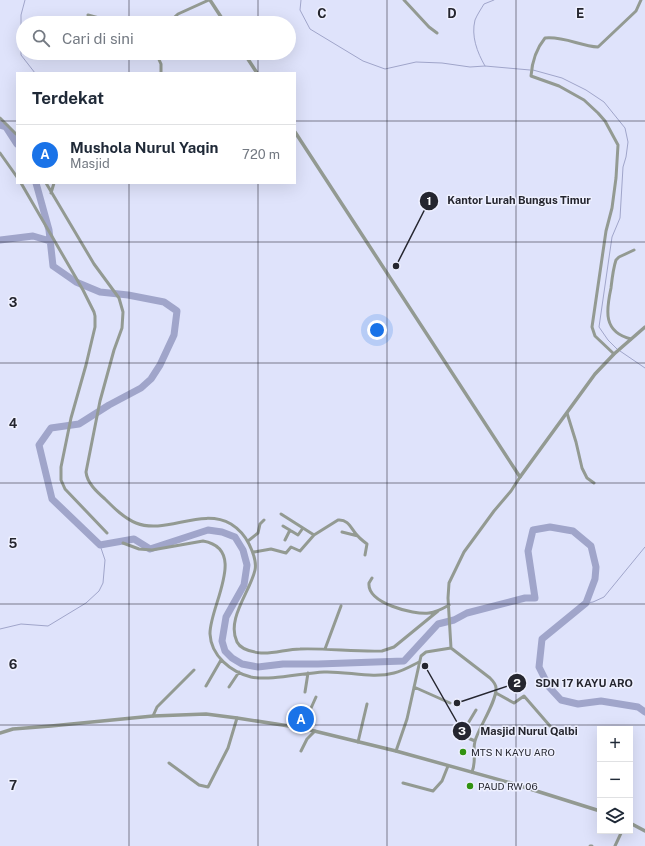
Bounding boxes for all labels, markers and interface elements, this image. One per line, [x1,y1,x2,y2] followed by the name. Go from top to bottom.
[317,6,327,21] text: C
[447,6,457,21] text: D
[576,6,584,21] text: E
[16,16,296,60] search box
[30,27,52,49] icon: search
[62,30,134,47] text: Cari di sini
[32,88,104,108] text: Terdekat
[70,139,218,156] text: Mushola Nurul Yaqin
[40,147,50,162] text: A
[242,147,280,162] text: 720 m
[70,156,110,171] text: Masjid
[419,189,599,212] callout: Kantor Lurah Bungus Timur
[426,194,432,208] text: 1
[447,194,591,206] text: Kantor Lurah Bungus Timur
[9,295,18,310] text: 3
[367,320,387,340] your location
[9,416,18,431] text: 4
[9,536,18,551] text: 5
[9,657,18,672] text: 6
[507,672,641,695] callout: SDN 17 KAYU ARO
[513,676,521,690] text: 2
[535,677,633,689] text: SDN 17 KAYU ARO
[288,704,314,734] pin: A
[452,719,585,742] callout: Masjid Nurul Qalbi
[458,724,466,738] text: 3
[480,725,578,737] text: Masjid Nurul Qalbi
[597,726,633,834] map controls
[597,726,633,762] button: +
[471,746,555,758] place label: MTS N KAYU ARO
[458,747,468,757] marker: MTS N KAYU ARO
[597,762,633,798] button: −
[9,778,17,793] text: 7
[478,780,538,792] place label: PAUD RW 06
[465,781,475,791] marker: PAUD RW 06
[597,798,633,834] button: layers

